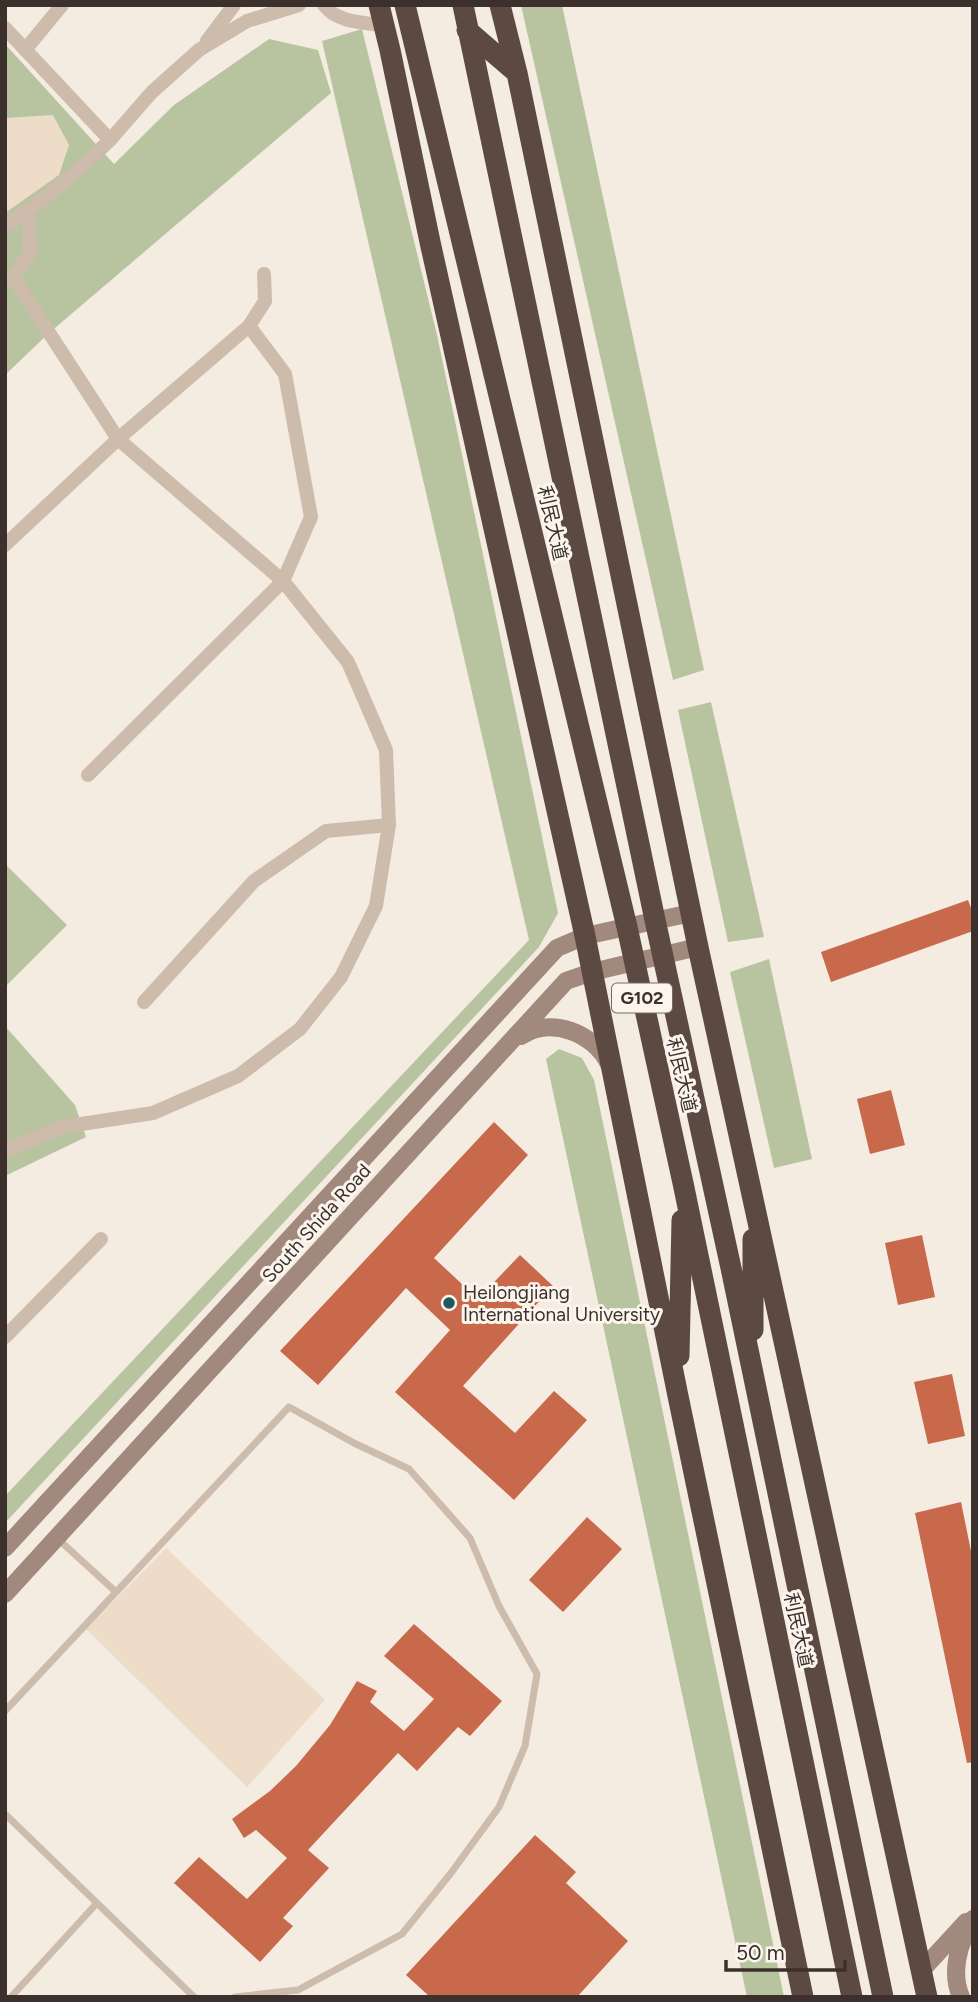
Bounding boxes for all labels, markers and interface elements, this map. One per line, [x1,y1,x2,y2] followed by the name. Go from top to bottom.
[533,483,572,563] street label: 利民大道
[612,984,672,1013] road number: G102
[662,1035,701,1115] street label: 利民大道
[257,1159,376,1287] street label: South Shida Road
[463,1281,660,1326] place label: Heilongjiang International University
[441,1295,457,1311] marker: Heilongjiang International University
[779,1591,818,1670] street label: 利民大道
[726,1928,845,1972] scale bar
[736,1940,785,1965] text: 50 m

